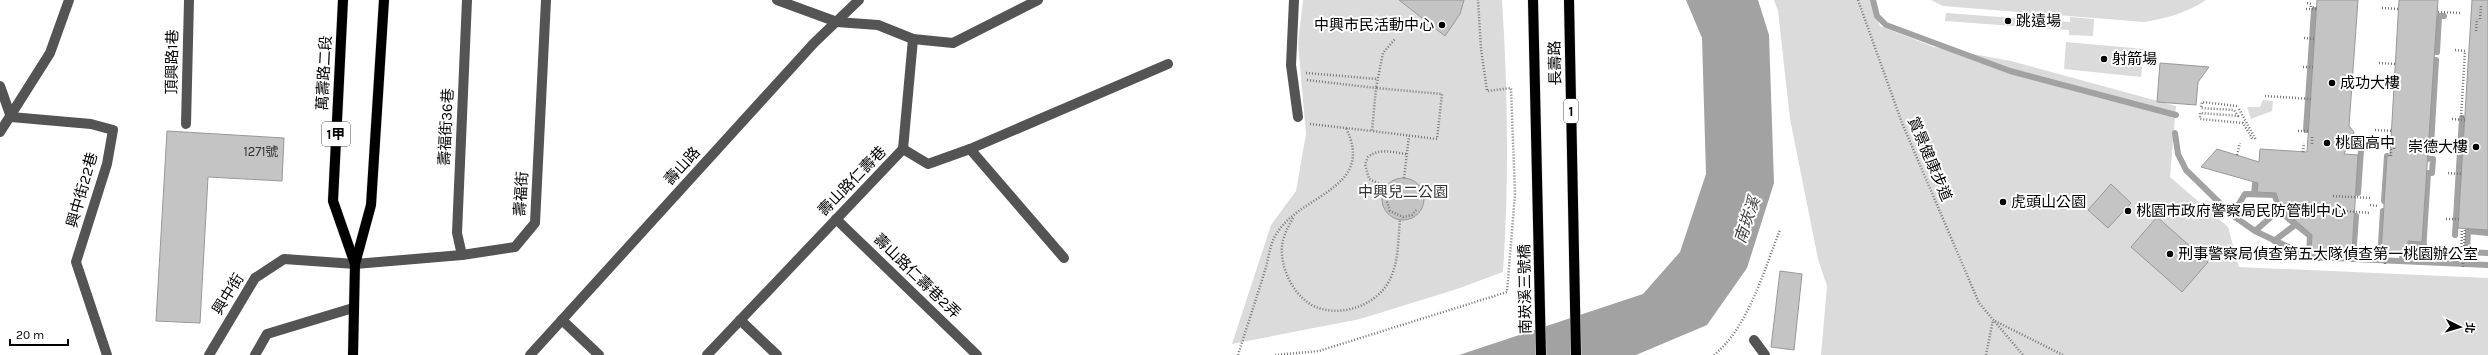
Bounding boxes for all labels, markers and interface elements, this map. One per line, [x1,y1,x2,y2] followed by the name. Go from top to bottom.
[2016,12,2061,30] place label: 跳遠場
[1314,16,1434,34] place label: 中興市民活動中心
[2003,16,2013,26] marker: 跳遠場
[1437,20,1447,30] marker: 中興市民活動中心
[162,29,182,95] street label: 頂興路1巷
[313,35,335,111] street label: 萬壽路二段
[1546,40,1564,86] street label: 長壽路
[2112,50,2157,68] place label: 射箭場
[2099,54,2109,64] marker: 射箭場
[2340,74,2400,92] place label: 成功大樓
[2327,78,2337,88] marker: 成功大樓
[435,88,457,166] street label: 壽福街36巷
[1564,99,1578,123] road number: 1
[1904,114,1956,204] street label: 賞景健康步道
[322,122,350,146] road number: 1甲
[2335,134,2395,152] place label: 桃園高中
[2322,138,2332,148] marker: 桃園高中
[2408,138,2468,156] place label: 崇德大樓
[814,142,890,220] street label: 壽山路仁壽巷
[2471,142,2481,152] marker: 崇德大樓
[660,143,704,189] street label: 壽山路
[243,144,279,159] house number: 1271號
[63,150,101,230] street label: 興中街22巷
[510,171,532,217] street label: 壽福街
[1358,183,1448,201] park label: 中興兒二公園
[1730,192,1764,246] water label: 南崁溪
[2011,193,2086,211] place label: 虎頭山公園
[1998,197,2008,207] marker: 虎頭山公園
[2136,202,2346,220] place label: 桃園市政府警察局民防管制中心
[2123,206,2133,216] marker: 桃園市政府警察局民防管制中心
[870,230,964,322] street label: 壽山路仁壽巷2弄
[1515,244,1535,334] street label: 南崁溪三號橋
[2178,245,2478,263] place label: 刑事警察局偵查第五大隊偵查第一桃園辦公室
[2165,249,2175,259] marker: 刑事警察局偵查第五大隊偵查第一桃園辦公室
[208,270,248,318] street label: 興中街
[2440,307,2480,347] north arrow
[10,321,68,347] scale bar
[2463,322,2476,334] text: 北
[16,328,44,342] text: 20 m

